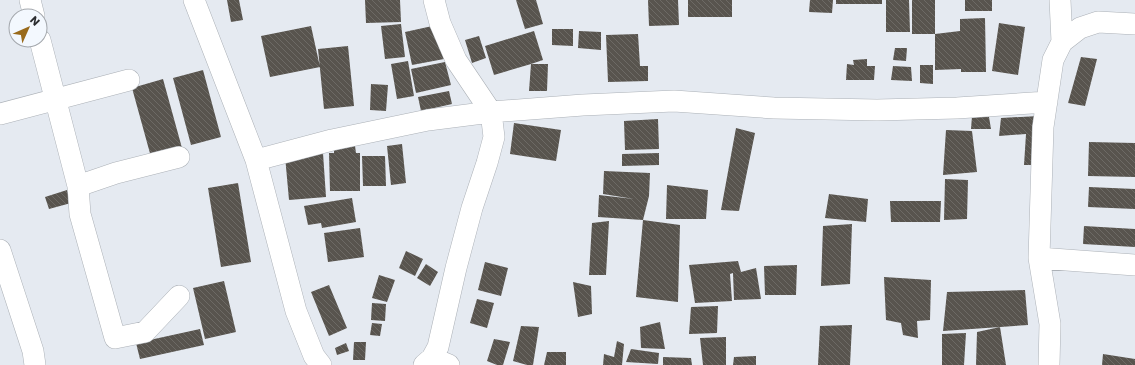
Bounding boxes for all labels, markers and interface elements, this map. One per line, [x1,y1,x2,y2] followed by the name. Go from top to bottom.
[8,8,48,48] north arrow
[26,12,44,30] text: N

